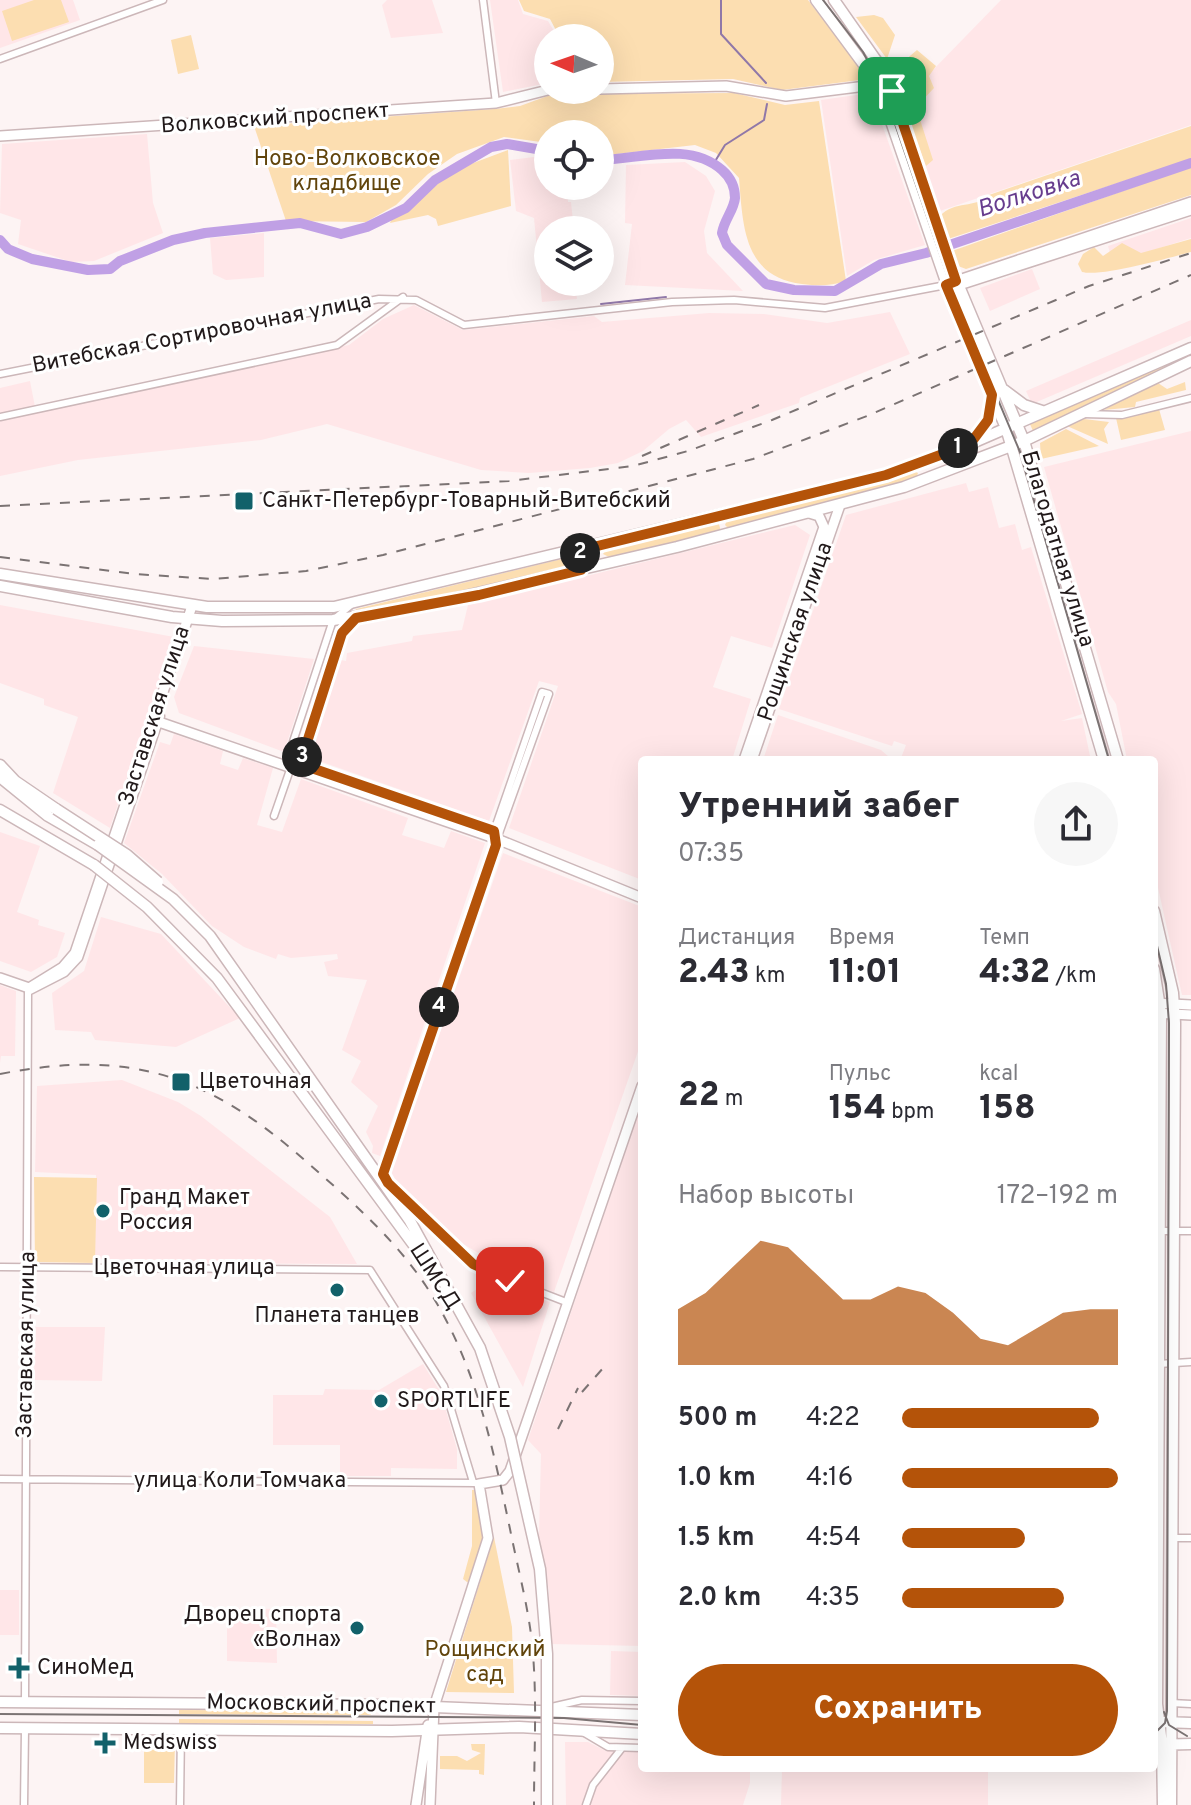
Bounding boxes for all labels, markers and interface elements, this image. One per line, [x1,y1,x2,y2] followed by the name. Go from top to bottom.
[534,24,614,104] north arrow
[534,24,614,296] map controls
[858,57,926,125] pin
[870,69,914,113] icon: arrive
[160,98,390,140] street label: Волковский проспект
[534,120,614,200] button: locate
[254,146,440,198] park label: Ново-Волковское кладбище
[974,164,1085,226] water label: Волковка
[534,216,614,296] button: layers
[30,288,374,380] street label: Витебская Сортировочная улица
[938,428,978,468] pin: 1
[954,434,962,461] text: 1
[1014,448,1100,650] street label: Благодатная улица
[262,488,671,515] place label: Санкт-Петербург-Товарный-Витебский
[233,490,255,512] marker: Санкт-Петербург-Товарный-Витебский
[560,533,600,573] pin: 2
[573,539,587,566] text: 2
[753,539,839,725] street label: Рощинская улица
[113,623,197,809] street label: Заставская улица
[282,737,322,777] pin: 3
[295,743,309,770] text: 3
[1034,782,1118,866] button: share
[678,785,959,831] text: Утренний забег
[678,838,744,871] text: 07:35
[678,925,795,952] text: Дистанция
[829,925,895,952] text: Время
[979,925,1030,952] text: Темп
[678,952,750,995] text: 2.43
[829,952,901,995] text: 11:01
[979,952,1050,995] text: 4:32
[750,963,785,990] text: km
[1050,963,1097,990] text: /km
[419,987,459,1027] pin: 4
[432,993,446,1020] text: 4
[829,1061,891,1088] text: Пульс
[979,1061,1018,1088] text: kcal
[199,1069,312,1096] place label: Цветочная
[170,1071,192,1093] marker: Цветочная
[678,1075,720,1118] text: 22
[720,1086,743,1113] text: m
[829,1088,886,1131] text: 154
[979,1088,1035,1131] text: 158
[886,1099,934,1126] text: bpm
[678,1180,854,1213] text: Набор высоты
[997,1180,1118,1213] text: 172–192 m
[119,1185,250,1237] place label: Гранд Макет Россия
[94,1202,112,1220] marker: Гранд Макет Россия
[403,1239,465,1315] street label: ШМСД
[476,1247,544,1315] pin
[12,1251,42,1439] street label: Заставская улица
[93,1255,275,1282] street label: Цветочная улица
[488,1259,532,1303] icon: check
[328,1281,346,1299] marker: Планета танцев
[254,1303,420,1330] place label: Планета танцев
[397,1388,511,1415] place label: SPORTLIFE
[372,1392,390,1410] marker: SPORTLIFE
[678,1402,757,1435] text: 500 m
[806,1402,860,1435] text: 4:22
[678,1462,756,1495] text: 1.0 km
[806,1462,853,1495] text: 4:16
[134,1468,346,1495] street label: улица Коли Томчака
[678,1522,755,1555] text: 1.5 km
[806,1522,861,1555] text: 4:54
[678,1582,761,1615] text: 2.0 km
[806,1582,860,1615] text: 4:35
[183,1602,341,1654] place label: Дворец спорта «Волна»
[348,1619,366,1637] marker: Дворец спорта «Волна»
[424,1637,546,1689] park label: Рощинский сад
[37,1655,134,1682] place label: СиноМед
[8,1657,30,1679] marker: СиноМед
[678,1664,1118,1756] button: Сохранить
[206,1689,436,1721] street label: Московский проспект
[123,1730,217,1757] place label: Medswiss
[94,1732,116,1754] marker: Medswiss

